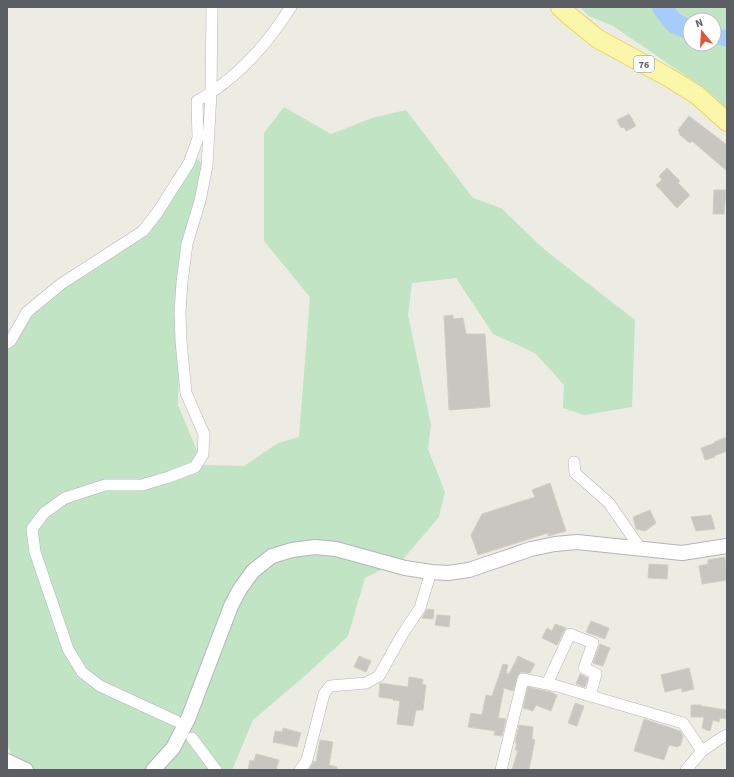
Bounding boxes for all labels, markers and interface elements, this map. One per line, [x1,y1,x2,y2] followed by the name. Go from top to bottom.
[682,12,722,52] north arrow
[693,15,705,31] text: N
[634,56,654,72] road number: 76

